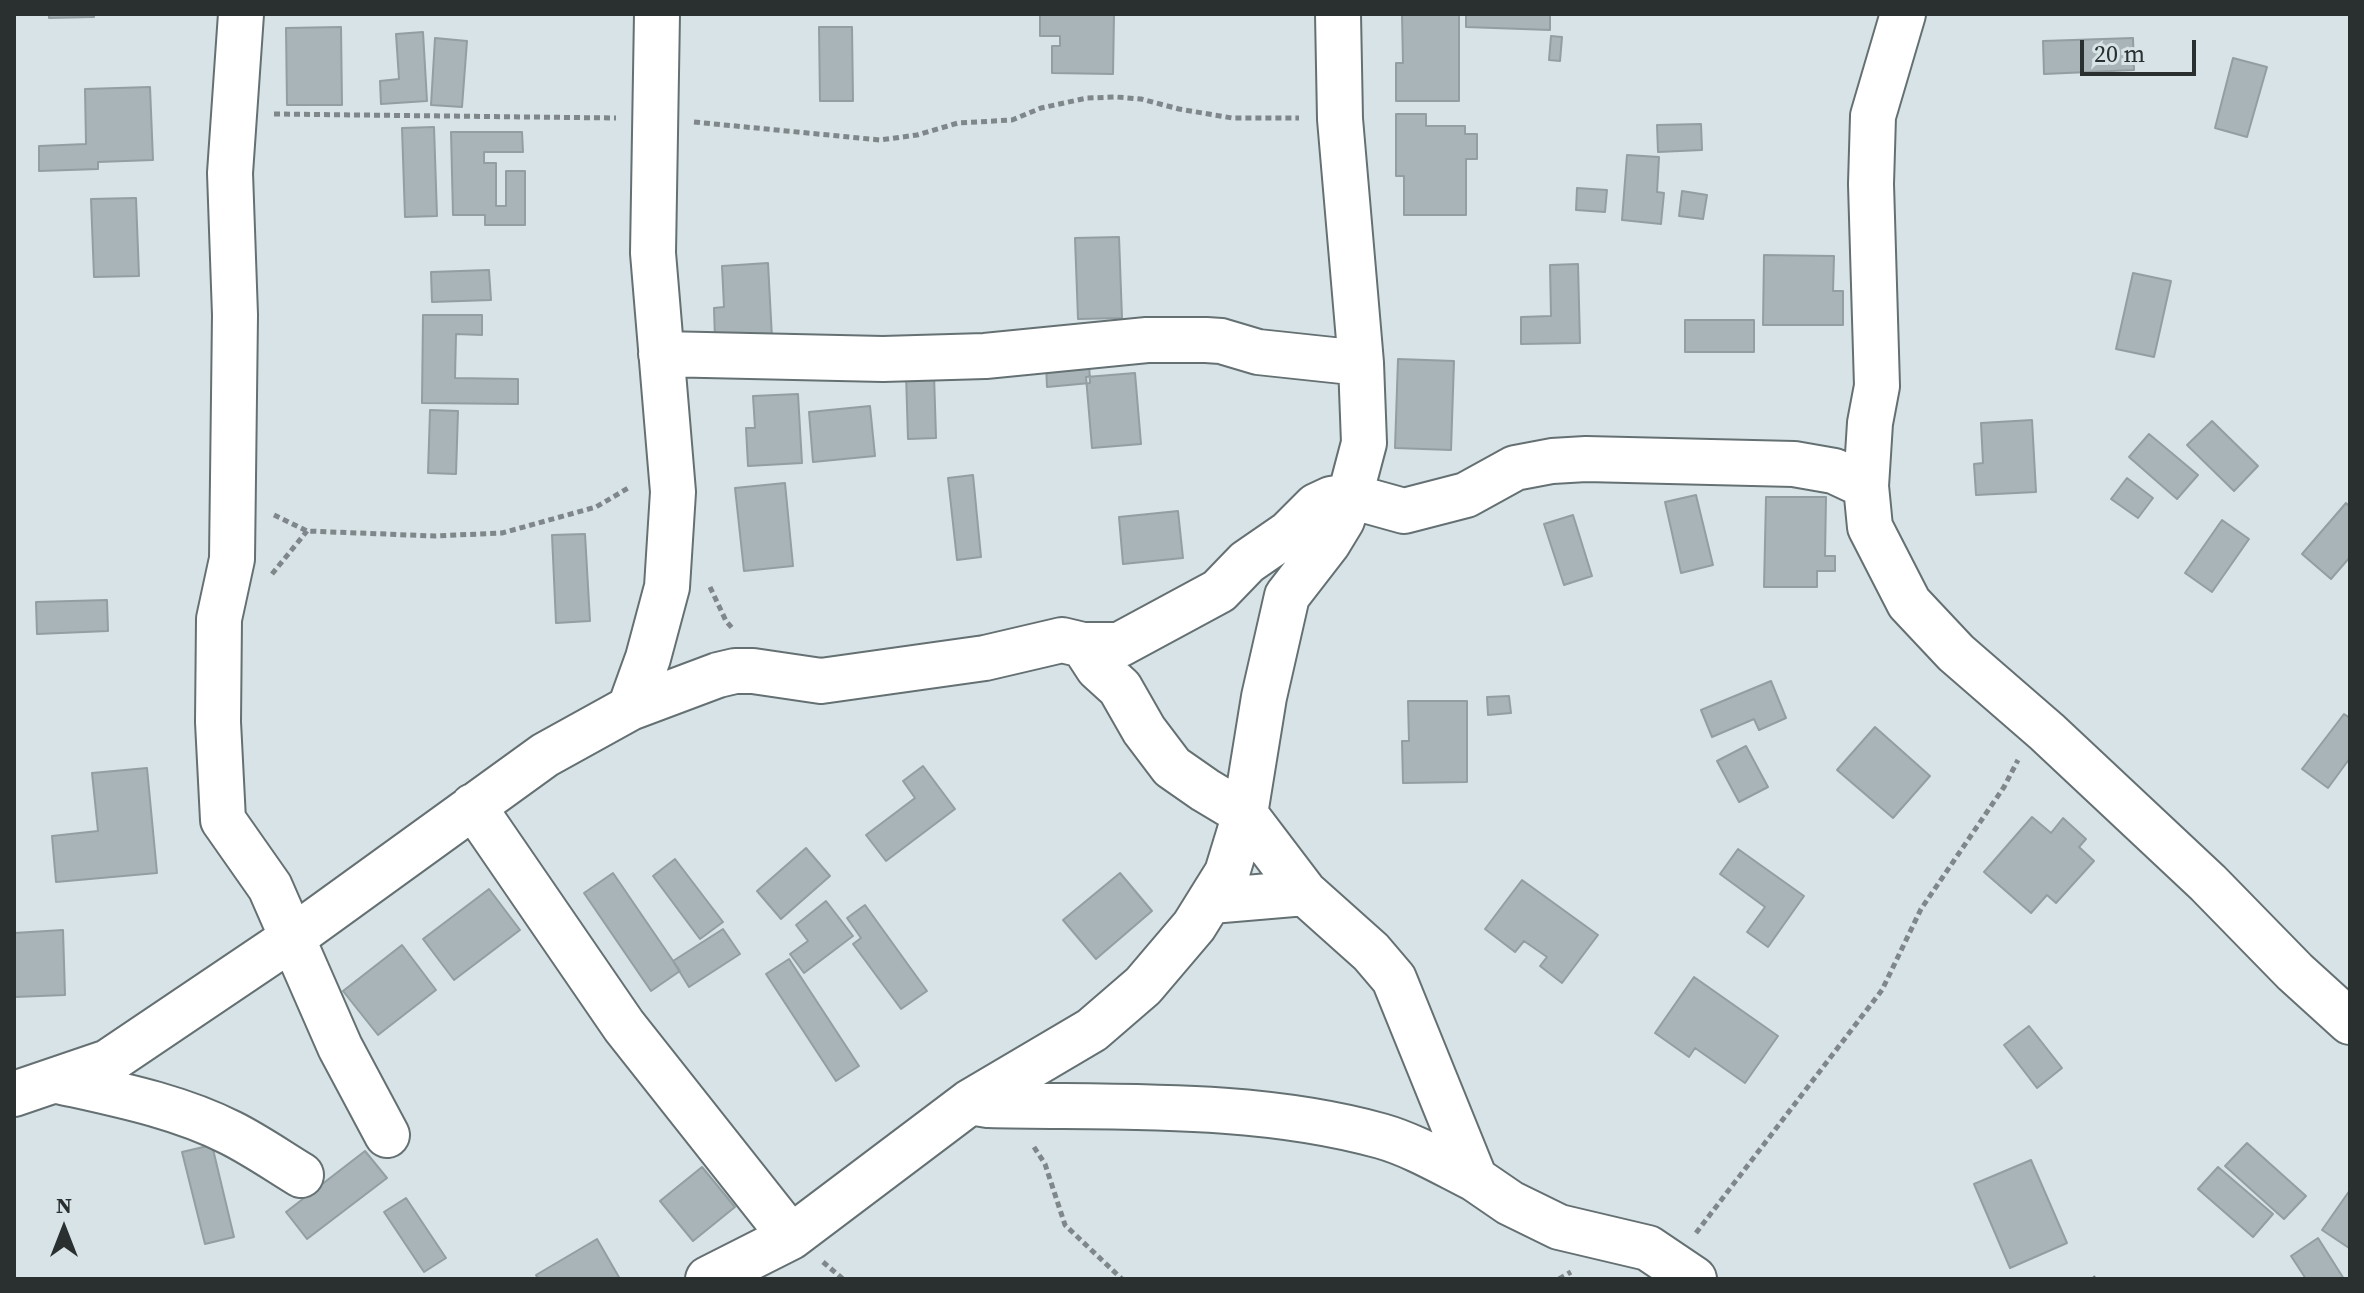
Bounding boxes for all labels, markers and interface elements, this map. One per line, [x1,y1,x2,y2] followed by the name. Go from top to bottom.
[2084,24,2200,74] scale bar
[2094,37,2145,70] text: 20 m
[24,1189,104,1269] north arrow
[56,1190,72,1220] text: N

